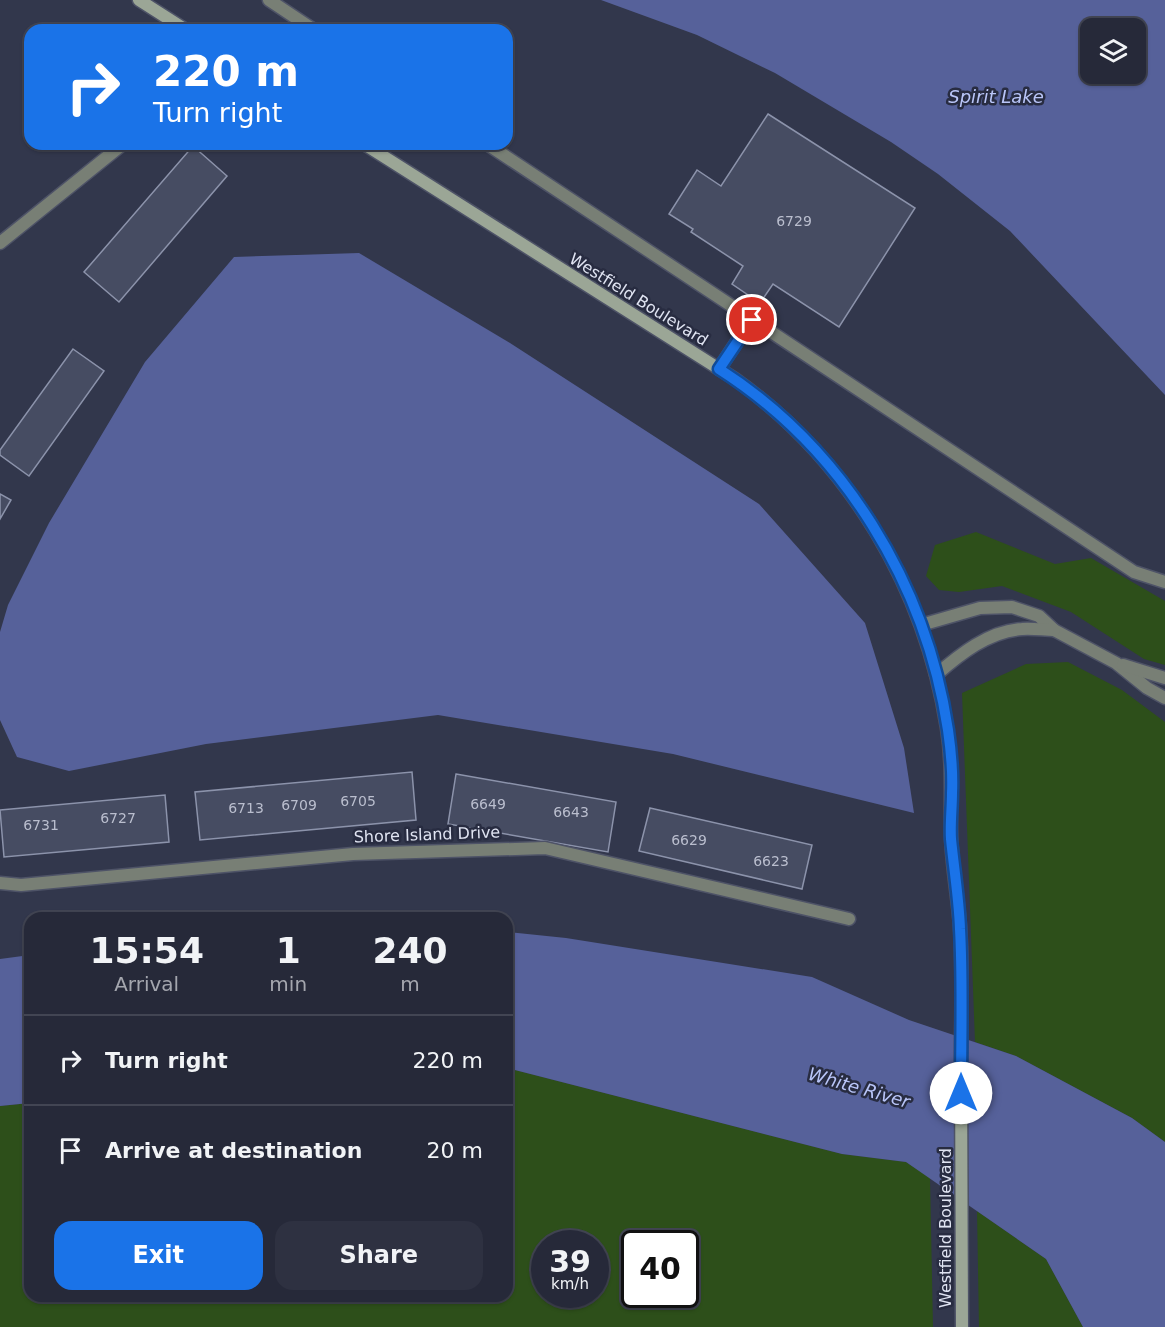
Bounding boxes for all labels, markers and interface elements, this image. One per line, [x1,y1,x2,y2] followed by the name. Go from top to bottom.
[1080,18,1146,84] map controls
[1080,18,1146,84] button: layers
[153,47,299,96] text: 220 m
[54,48,132,126] icon: right
[948,86,1044,107] water label: Spirit Lake
[153,97,282,128] text: Turn right
[776,213,812,229] house number: 6729
[566,249,712,350] street label: Westfield Boulevard
[726,294,777,345] pin
[735,303,768,336] icon: arrive
[340,793,376,809] house number: 6705
[470,796,506,812] house number: 6649
[281,797,317,813] house number: 6709
[228,800,264,816] house number: 6713
[553,804,589,820] house number: 6643
[100,810,136,826] house number: 6727
[23,817,59,833] house number: 6731
[353,822,501,847] street label: Shore Island Drive
[671,832,707,848] house number: 6629
[753,853,789,869] house number: 6623
[89,930,204,971] text: 15:54
[276,930,301,971] text: 1
[372,930,448,971] text: 240
[114,972,179,996] text: Arrival
[269,972,307,996] text: min
[400,972,420,996] text: m
[54,1044,87,1077] icon: right
[105,1048,228,1073] text: Turn right
[413,1048,483,1073] text: 220 m
[929,1061,993,1125] position arrow
[806,1063,914,1112] water label: White River
[54,1134,87,1167] icon: arrive
[105,1138,362,1163] text: Arrive at destination
[427,1138,483,1163] text: 20 m
[936,1148,955,1308] street label: Westfield Boulevard
[54,1221,263,1290] button: Exit
[275,1221,483,1290] button: Share
[621,1230,699,1308] speed limit sign: 40
[549,1244,591,1279] text: 39
[551,1275,589,1293] text: km/h

